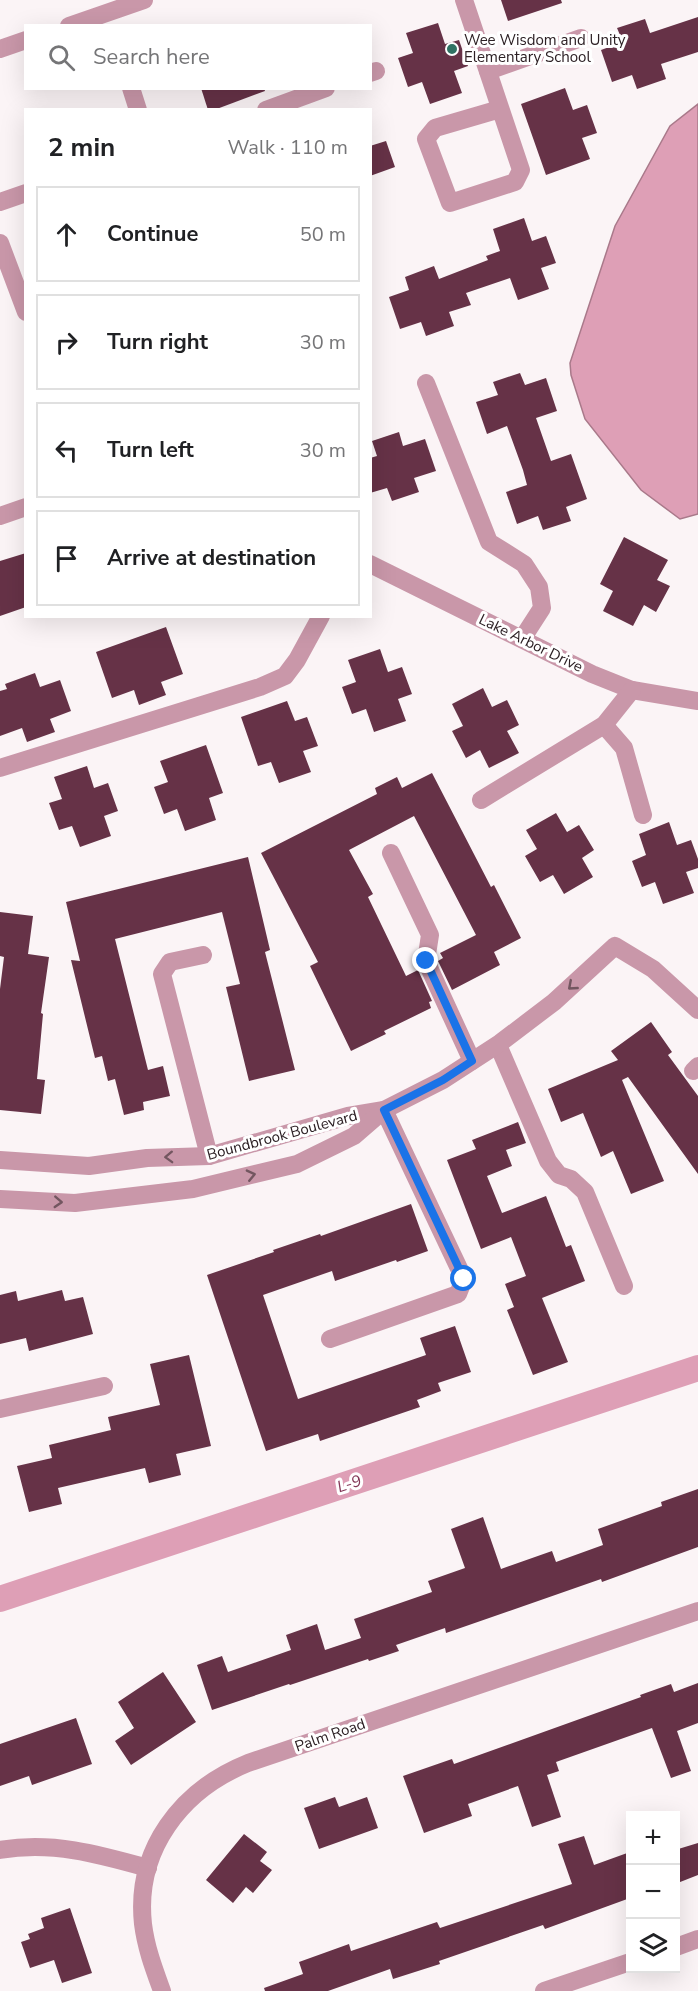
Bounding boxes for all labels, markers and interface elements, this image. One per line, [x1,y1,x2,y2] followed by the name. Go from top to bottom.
[24,24,372,90] search box
[464,30,626,67] place label: Wee Wisdom and Unity Elementary School
[45,41,78,74] icon: search
[93,42,210,72] text: Search here
[445,42,459,56] marker: Wee Wisdom and Unity Elementary School
[48,130,115,165] text: 2 min
[228,134,348,161] text: Walk · 110 m
[50,218,83,251] icon: ahead
[107,219,198,249] text: Continue
[300,221,346,248] text: 50 m
[50,326,83,359] icon: right
[107,327,208,357] text: Turn right
[300,329,346,356] text: 30 m
[50,434,83,467] icon: left
[107,435,194,465] text: Turn left
[300,437,346,464] text: 30 m
[50,542,83,575] icon: arrive
[107,543,316,573] text: Arrive at destination
[476,609,586,677] street label: Lake Arbor Drive
[412,947,438,973] route end
[568,979,579,990] one-way arrow
[205,1105,359,1165] street label: Boundbrook Boulevard
[165,1151,174,1164] one-way arrow
[246,1169,256,1182] one-way arrow
[54,1196,63,1209] one-way arrow
[450,1265,476,1291] route start
[334,1470,364,1498] water label: L-9
[292,1714,368,1756] street label: Palm Road
[626,1811,680,1973] map controls
[626,1811,680,1865] button: +
[626,1865,680,1919] button: −
[626,1919,680,1973] button: layers

